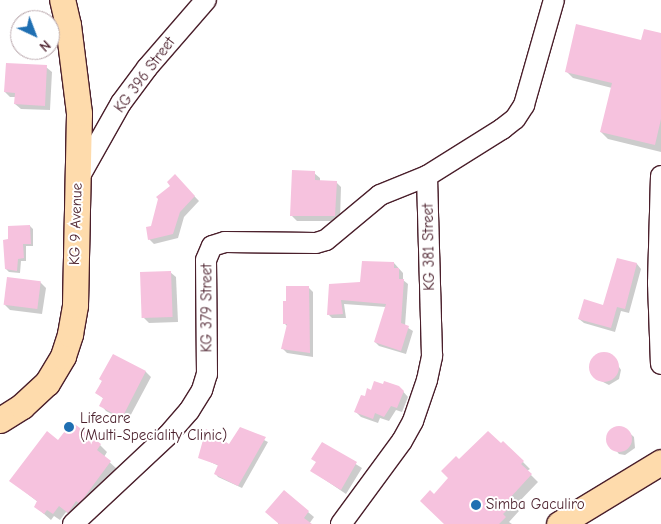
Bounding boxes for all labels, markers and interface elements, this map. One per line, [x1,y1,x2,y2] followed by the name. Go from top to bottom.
[10,10,60,60] north arrow
[111,34,179,116] street label: KG 396 Street
[36,36,54,55] text: N
[66,183,86,265] street label: KG 9 Avenue
[419,203,439,291] street label: KG 381 Street
[198,264,216,352] street label: KG 379 Street
[80,409,227,444] place label: Lifecare (Multi-Speciality Clinic)
[62,420,76,434] marker: Lifecare (Multi-Speciality Clinic)
[486,496,585,514] place label: Simba Gaculiro
[470,499,482,511] marker: Simba Gaculiro

